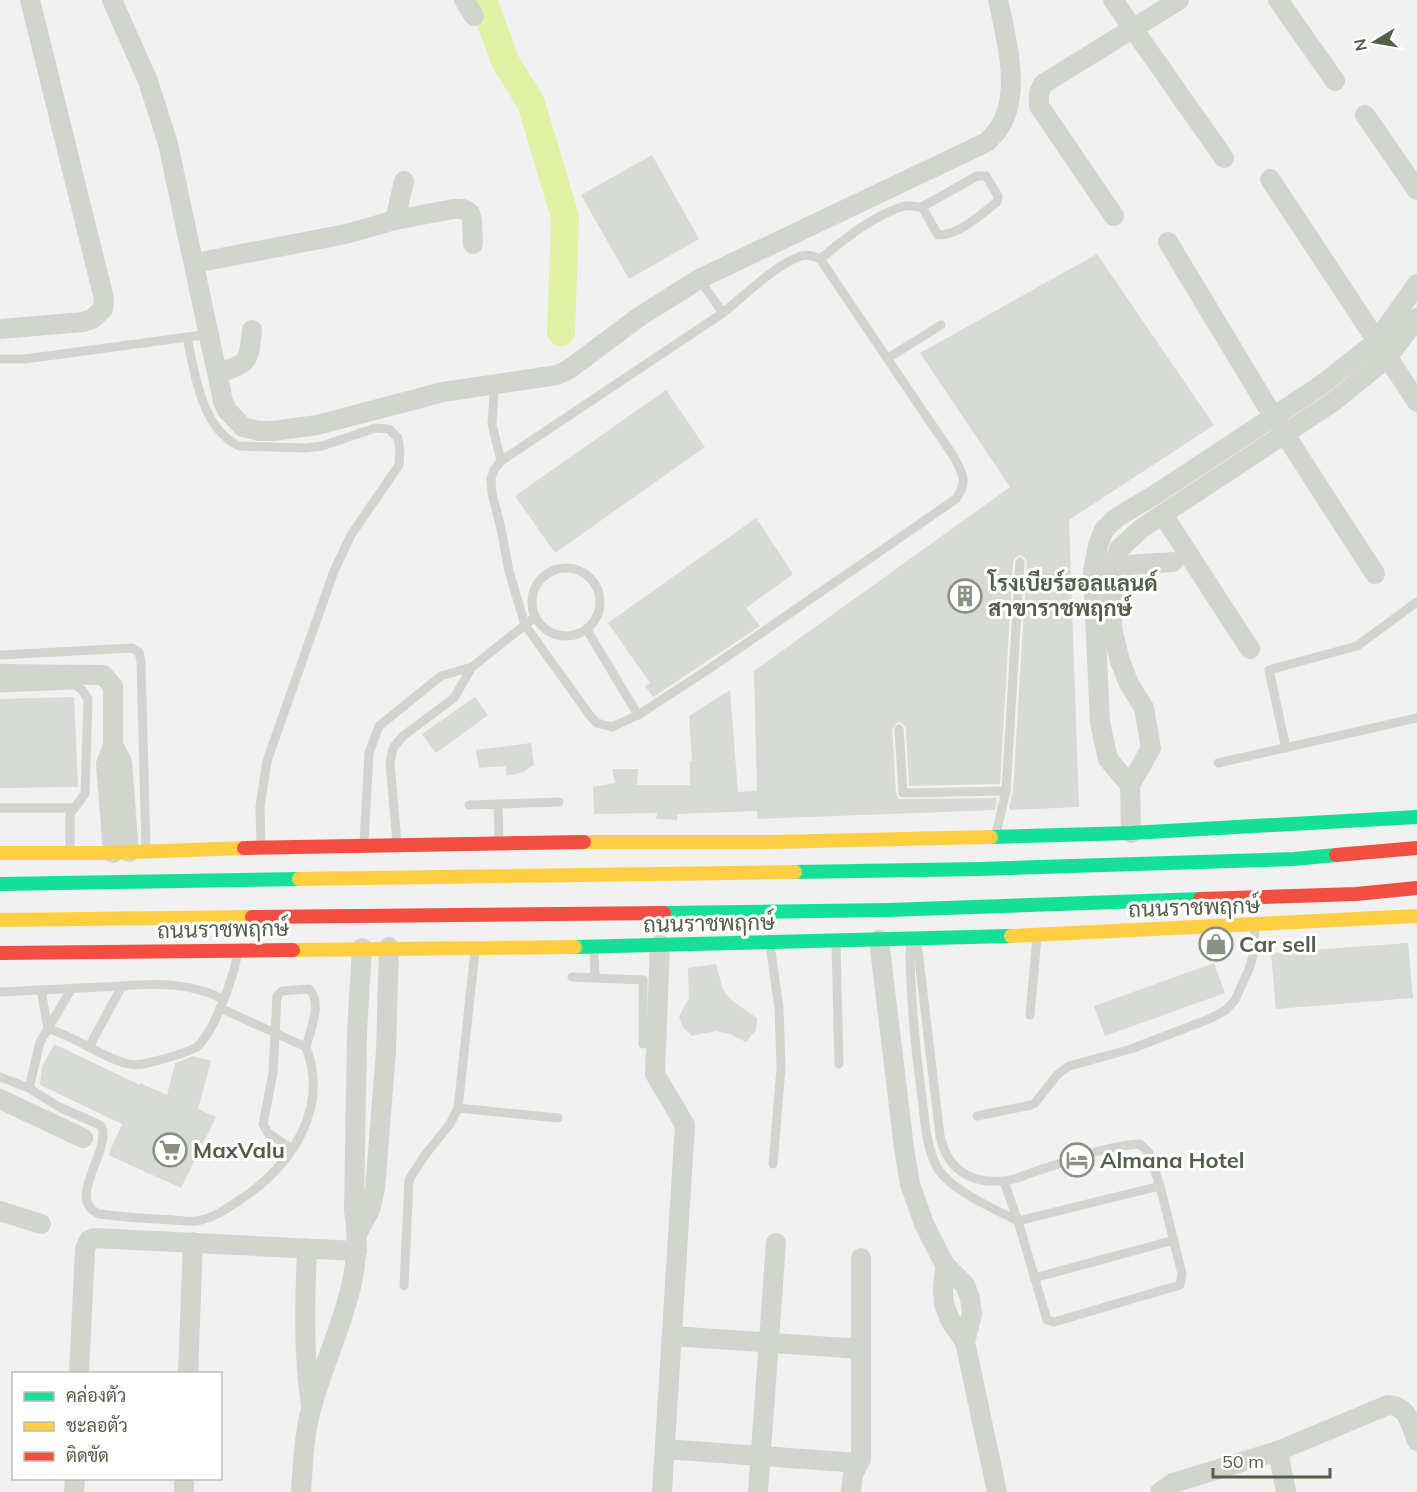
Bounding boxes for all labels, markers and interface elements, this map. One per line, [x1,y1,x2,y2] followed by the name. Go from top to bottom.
[1345,12,1405,72] north arrow
[1349,37,1371,53] text: N
[986,569,1159,622] place label: โรงเบียร์ฮอลแลนด์ สาขาราชพฤกษ์
[947,578,983,614] building icon: โรงเบียร์ฮอลแลนด์ สาขาราชพฤกษ์
[1128,891,1261,923] street label: ถนนราชพฤกษ์
[643,908,776,938] street label: ถนนราชพฤกษ์
[157,914,290,944] street label: ถนนราชพฤกษ์
[1198,926,1234,962] shop icon: Car sell
[1239,930,1317,958] place label: Car sell
[152,1132,188,1168] supermarket icon: MaxValu
[193,1136,285,1164] place label: MaxValu
[1059,1142,1095,1178] hotel icon: Almana Hotel
[1100,1146,1245,1174] place label: Almana Hotel
[12,1372,222,1480] legend
[66,1384,126,1407] text: คล่องตัว
[66,1414,128,1437] text: ชะลอตัว
[1213,1441,1330,1479] scale bar
[66,1444,109,1467] text: ติดขัด
[1222,1450,1264,1473] text: 50 m

